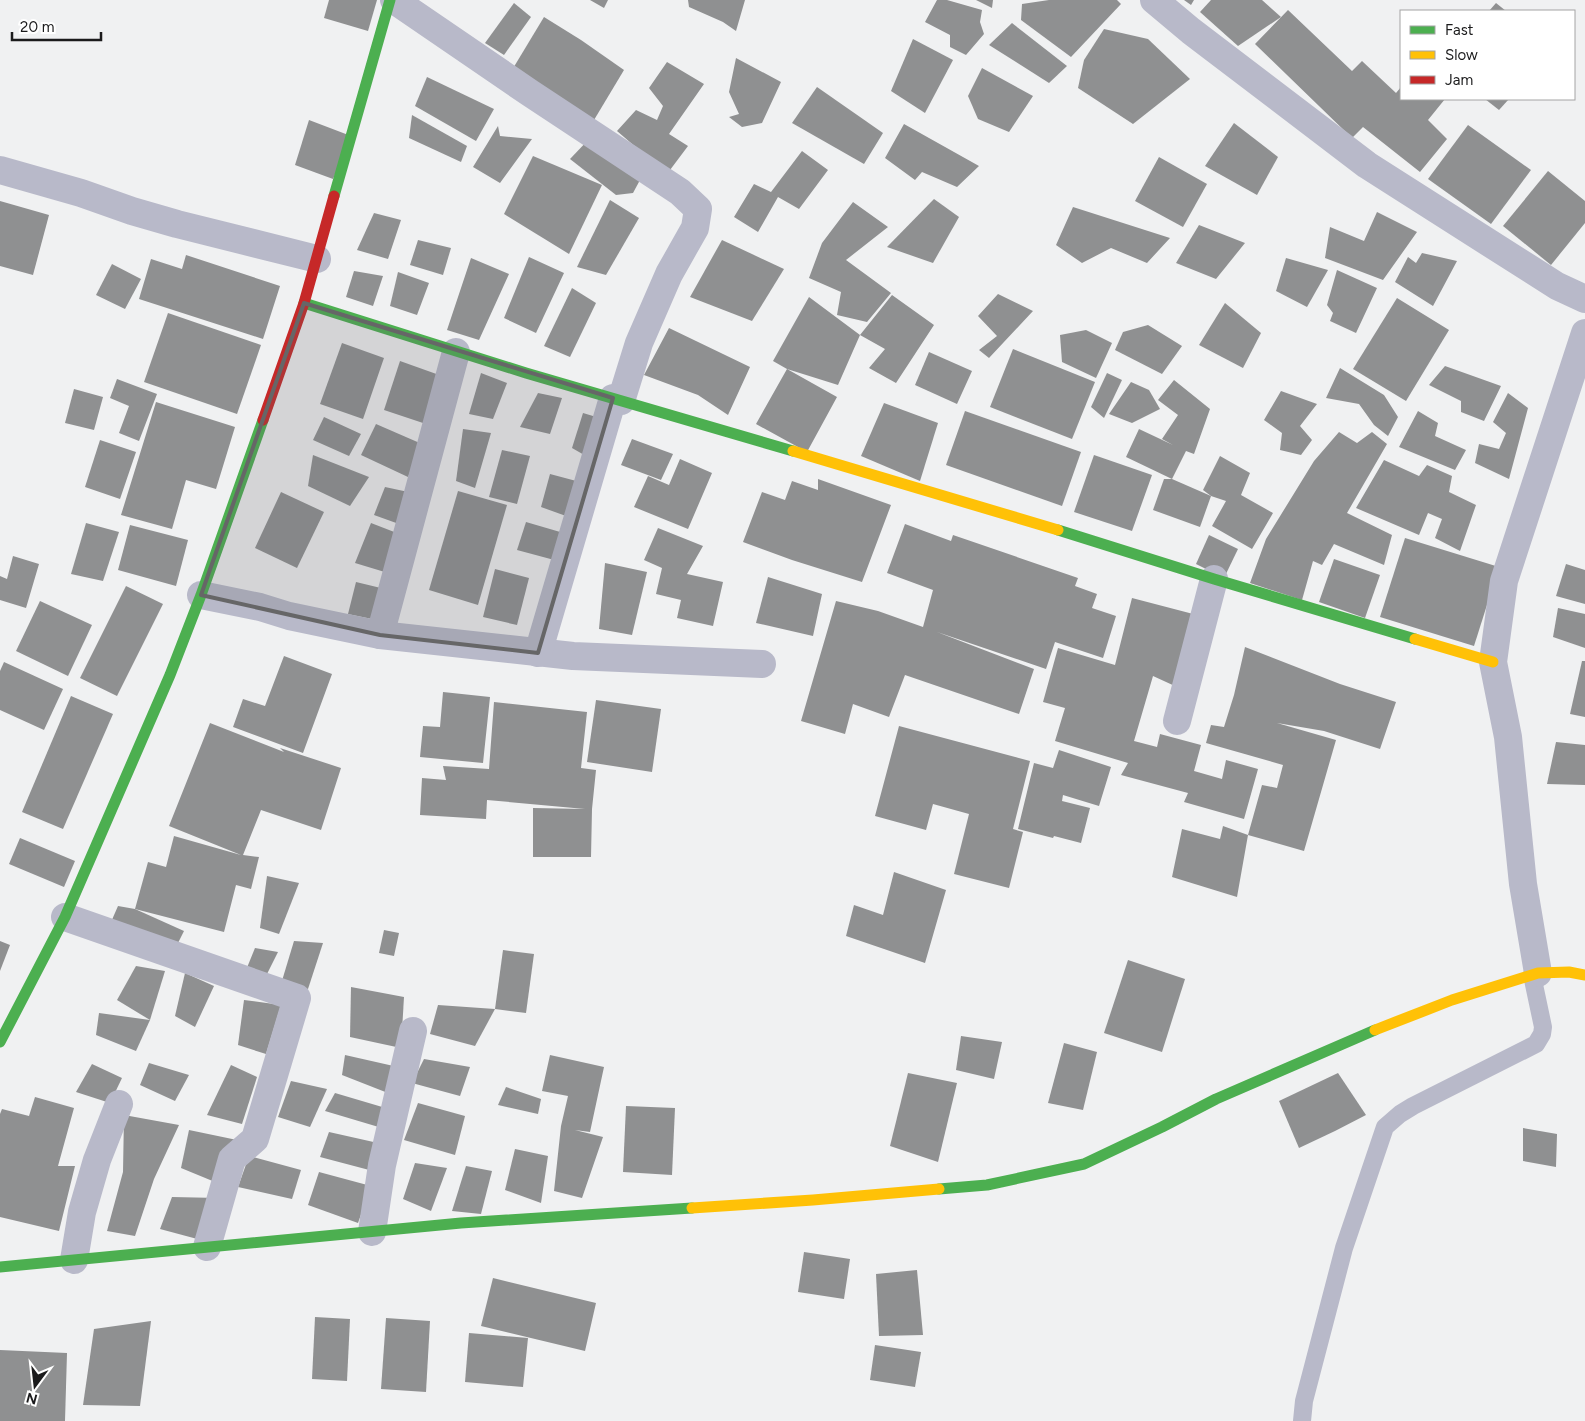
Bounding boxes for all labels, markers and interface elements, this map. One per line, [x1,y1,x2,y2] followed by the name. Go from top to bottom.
[12,10,101,42] scale bar
[1400,10,1575,100] legend
[20,18,54,36] text: 20 m
[1445,21,1474,39] text: Fast
[1445,46,1478,64] text: Slow
[1445,71,1473,89] text: Jam
[10,1361,60,1411] north arrow
[24,1388,39,1408] text: N

